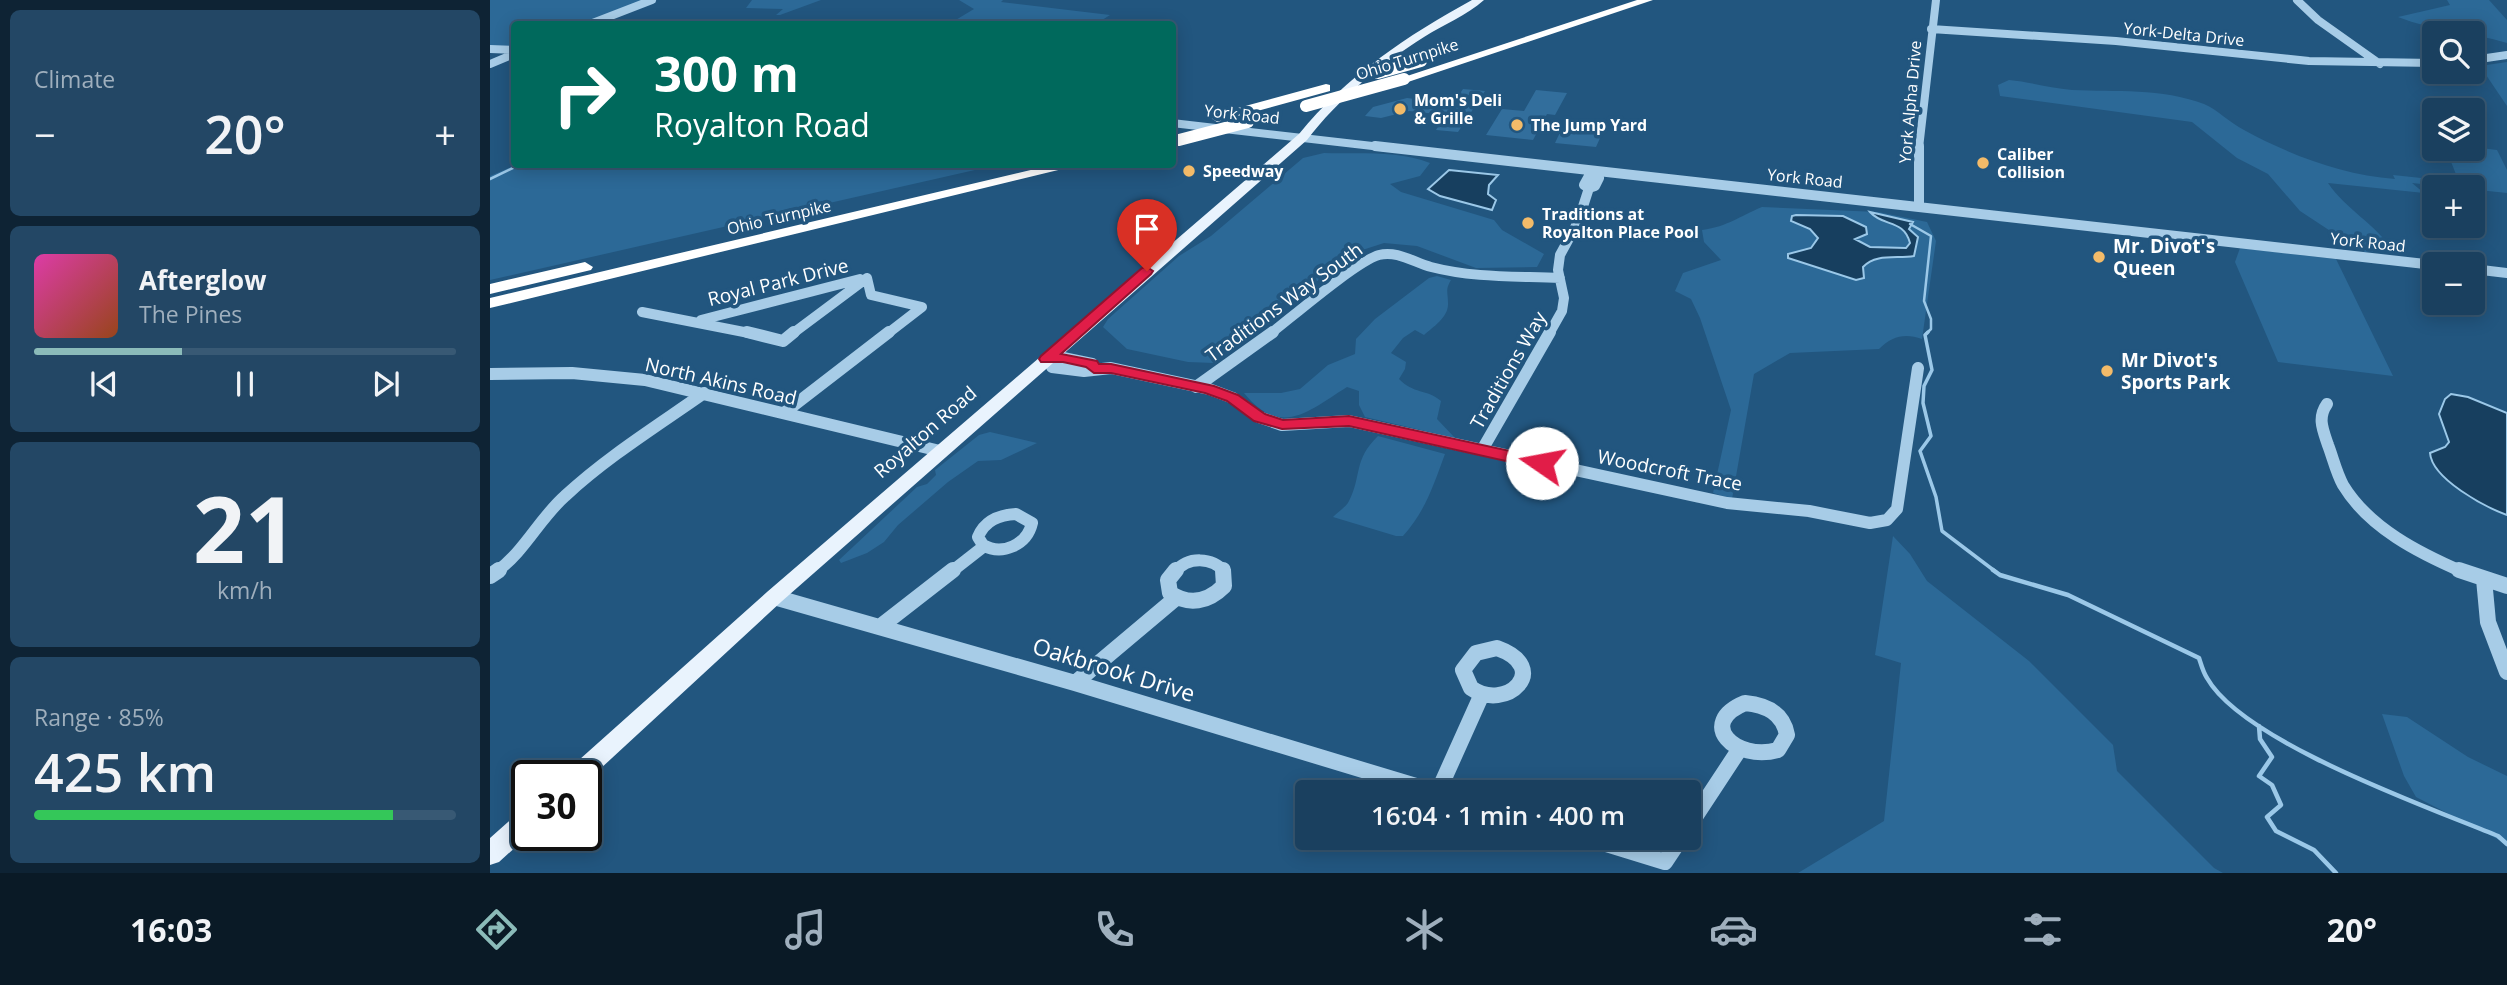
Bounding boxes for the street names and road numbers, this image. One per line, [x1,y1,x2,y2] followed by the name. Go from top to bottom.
[2123,17,2245,51] street label: York-Delta Drive
[1353,33,1461,85] street label: Ohio Turnpike
[1894,39,1926,165] street label: York Alpha Drive
[1203,99,1281,129] street label: York Road
[1766,163,1844,193] street label: York Road
[725,194,833,240] street label: Ohio Turnpike
[2329,227,2407,257] street label: York Road
[1200,236,1368,368] street label: Traditions Way South
[705,252,851,312] street label: Royal Park Drive
[1464,306,1552,433] street label: Traditions Way
[643,351,799,411] street label: North Akins Road
[868,380,982,484] street label: Royalton Road
[1595,443,1745,497] street label: Woodcroft Trace
[1029,629,1199,709] street label: Oakbrook Drive

